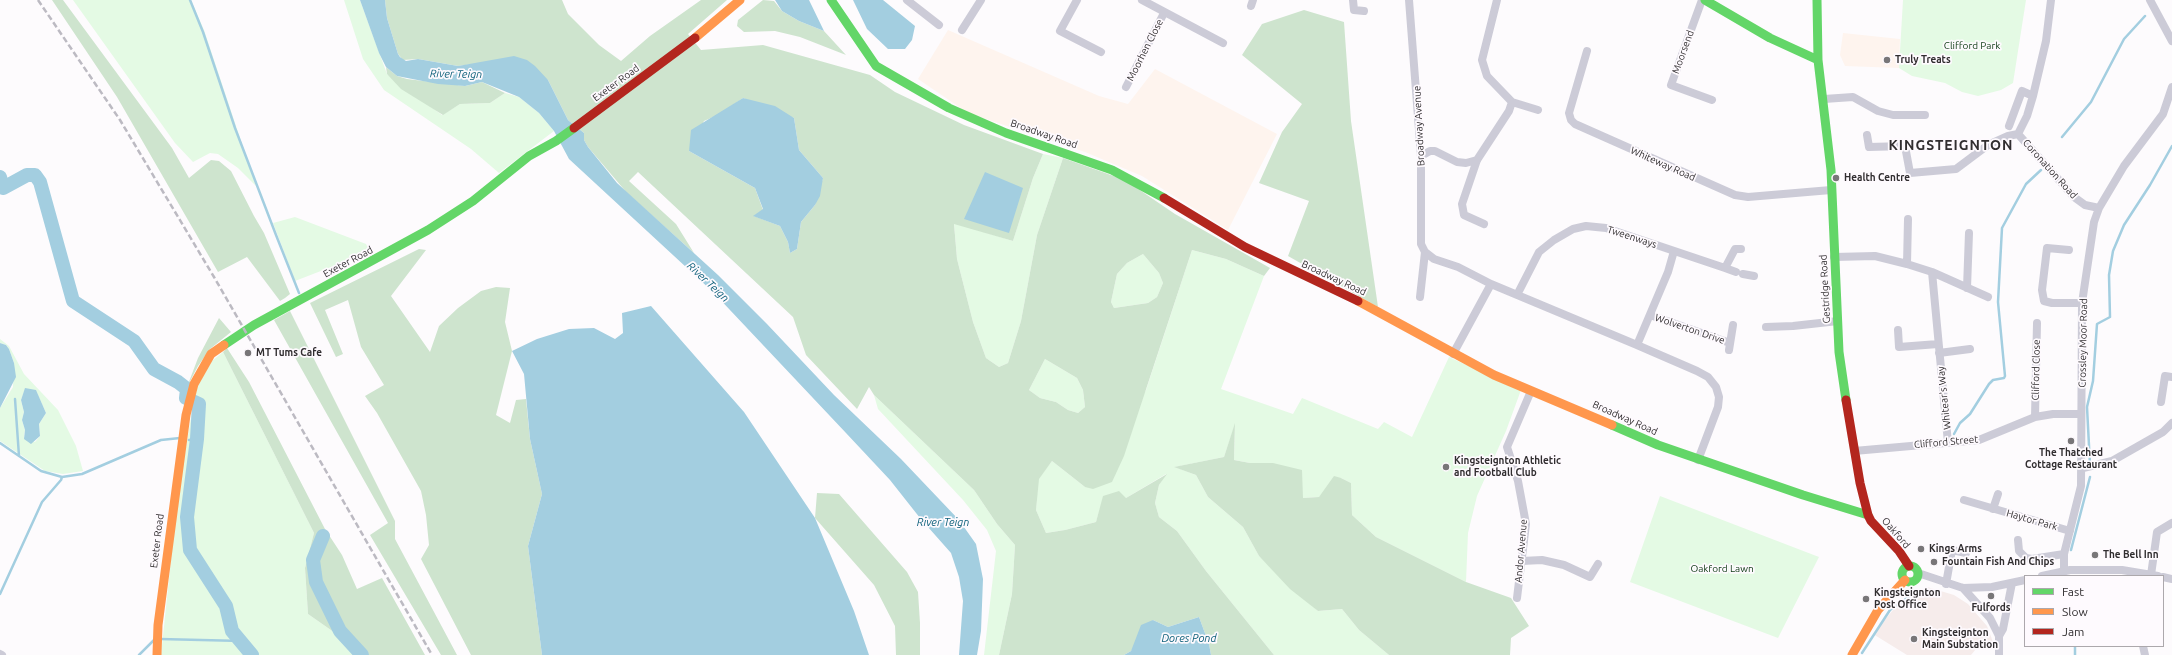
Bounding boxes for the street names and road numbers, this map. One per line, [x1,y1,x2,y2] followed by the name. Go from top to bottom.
[1124,17,1166,83] street label: Moorhen Close
[1670,29,1696,75] street label: Moorsend
[590,62,642,104] street label: Exeter Road
[1411,85,1427,167] street label: Broadway Avenue
[1009,117,1079,151] street label: Broadway Road
[2020,137,2080,201] street label: Coronation Road
[1629,144,1697,184] street label: Whiteway Road
[1606,223,1658,251] street label: Tweenways
[321,244,375,280] street label: Exeter Road
[1817,254,1833,324] street label: Gestridge Road
[1300,258,1368,298] street label: Broadway Road
[2076,298,2090,388] street label: Crossley Moor Road
[1653,311,1727,347] street label: Wolverton Drive
[2029,339,2043,401] street label: Clifford Close
[1935,366,1953,430] street label: Whitear's Way
[1591,398,1659,438] street label: Broadway Road
[1913,433,1979,451] street label: Clifford Street
[2005,507,2059,533] street label: Haytor Park
[148,513,166,569] street label: Exeter Road
[1879,515,1913,551] street label: Oakford
[1512,519,1530,583] street label: Andor Avenue

